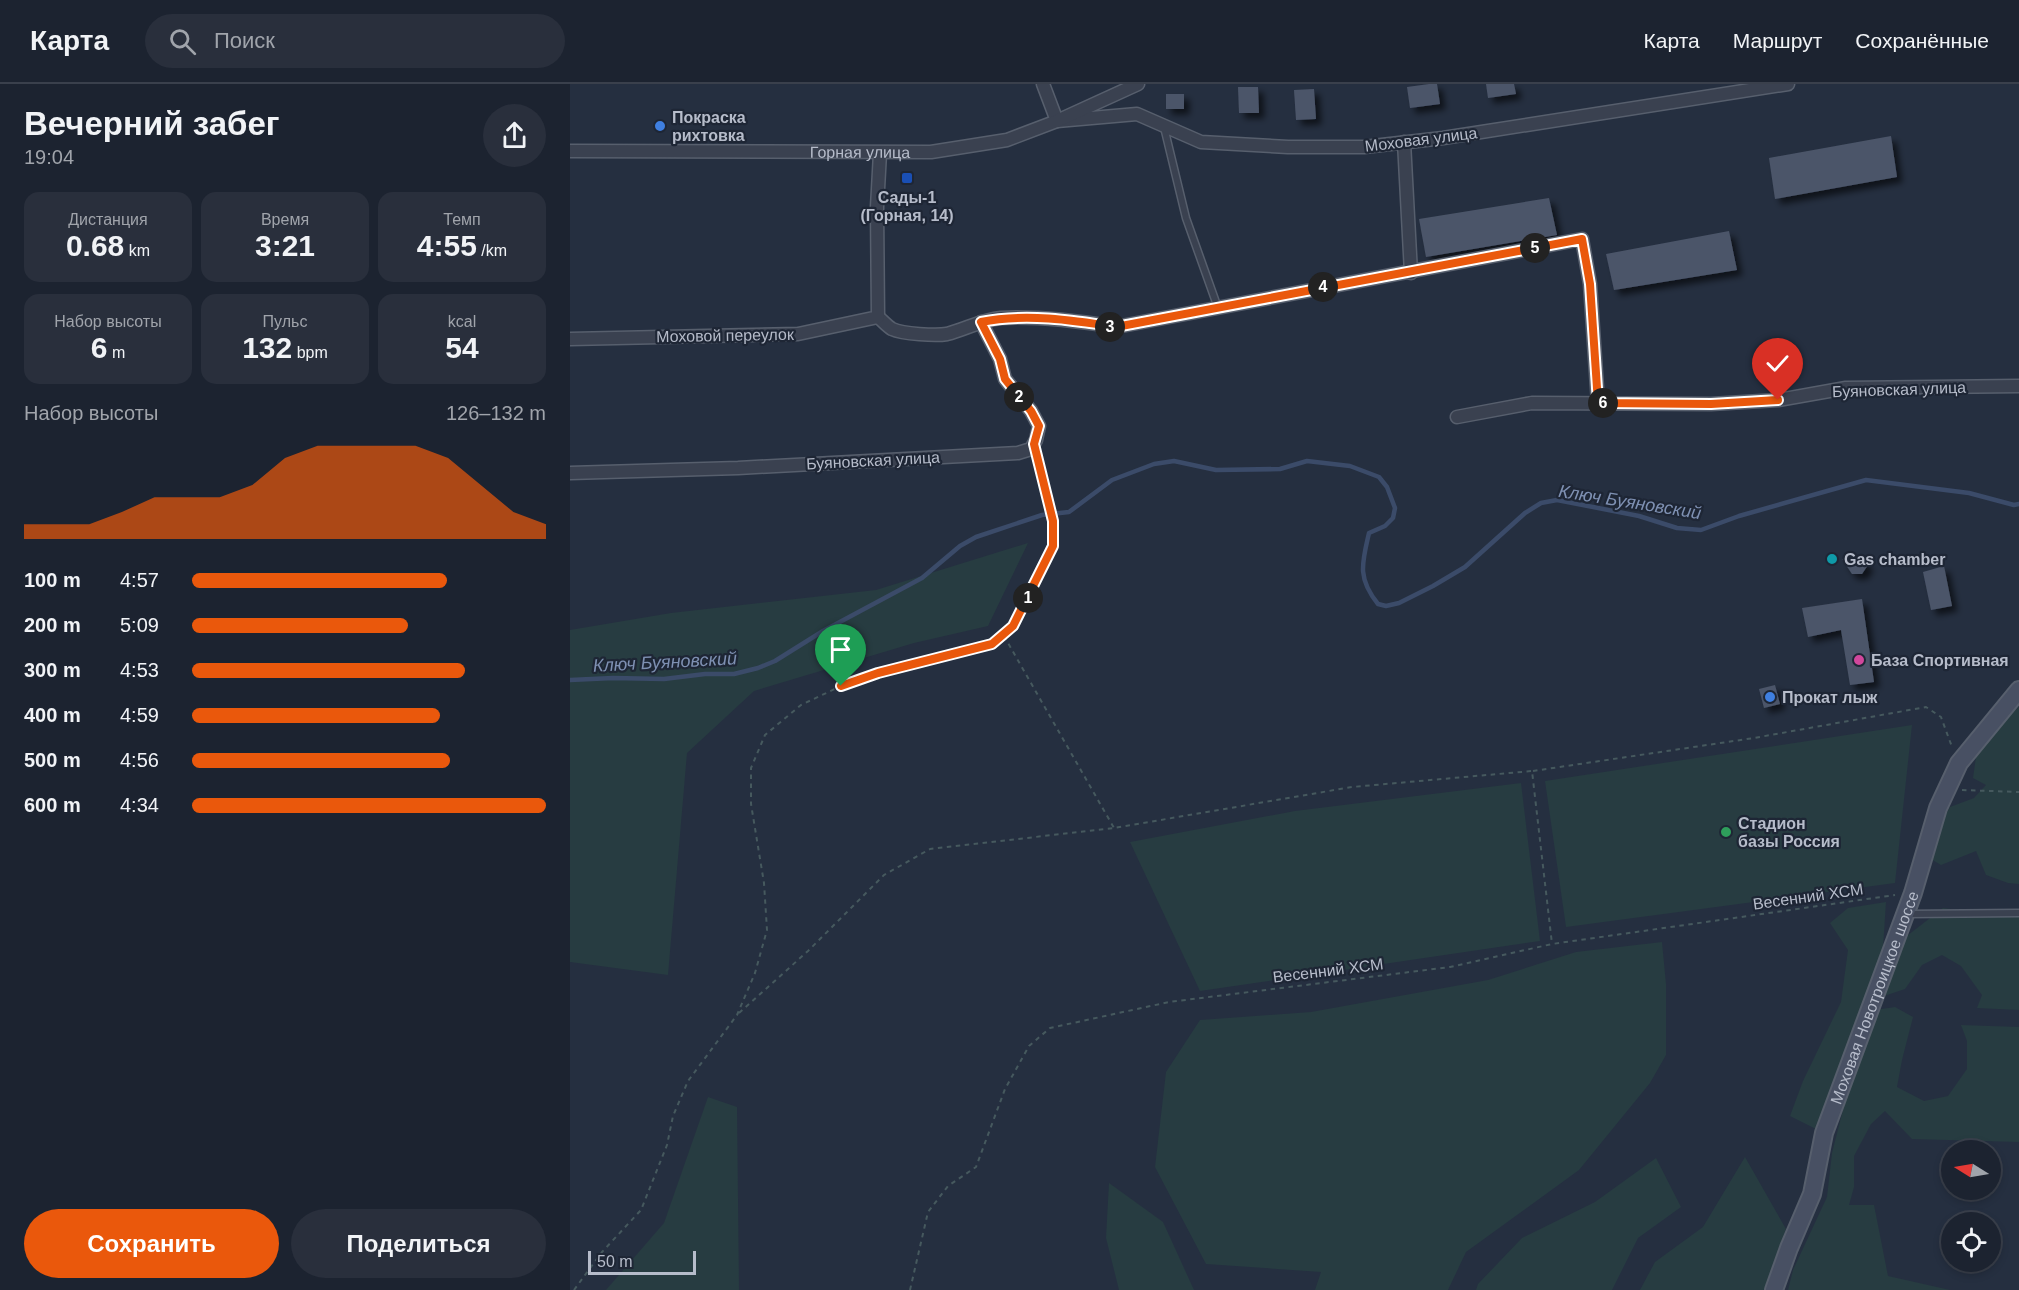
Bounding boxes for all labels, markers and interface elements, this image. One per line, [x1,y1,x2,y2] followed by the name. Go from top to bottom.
[145,14,565,68] search box
[30,25,109,56] text: Карта
[166,25,199,58] icon: search
[214,28,275,53] text: Поиск
[1644,29,1700,52] text: Карта
[1733,29,1822,52] text: Маршрут
[1855,29,1989,52] text: Сохранённые
[483,104,546,167] button: share
[24,105,280,142] text: Вечерний забег
[672,109,746,144] place label: Покраска рихтовка
[653,119,667,133] marker: Покраска рихтовка
[1364,124,1478,155] street label: Моховая улица
[810,144,910,161] street label: Горная улица
[24,146,74,168] text: 19:04
[900,171,914,185] marker: Сады-1 (Горная, 14)
[860,189,954,224] place label: Сады-1 (Горная, 14)
[68,211,148,228] text: Дистанция
[261,211,309,228] text: Время
[443,211,481,228] text: Темп
[66,229,124,262] text: 0.68
[255,229,315,262] text: 3:21
[417,229,477,262] text: 4:55
[1520,233,1550,263] pin: 5
[1531,239,1539,256] text: 5
[124,242,150,259] text: km
[477,242,507,259] text: /km
[1308,272,1338,302] pin: 4
[1319,278,1327,295] text: 4
[1095,312,1125,342] pin: 3
[54,313,162,330] text: Набор высоты
[263,313,307,330] text: Пульс
[448,313,476,330] text: kcal
[1106,318,1114,335] text: 3
[656,326,795,345] street label: Моховой переулок
[91,331,107,364] text: 6
[242,331,292,364] text: 132
[445,331,479,364] text: 54
[1752,338,1803,400] pin
[107,344,125,361] text: m
[292,344,328,361] text: bpm
[1761,347,1794,380] icon: check
[1832,379,1966,400] street label: Буяновская улица
[1004,382,1034,412] pin: 2
[1015,388,1023,405] text: 2
[1588,388,1618,418] pin: 6
[1599,394,1607,411] text: 6
[24,402,158,424] text: Набор высоты
[446,402,546,424] text: 126–132 m
[806,448,940,472] street label: Буяновская улица
[1557,481,1703,523] water label: Ключ Буяновский
[1844,551,1945,568] place label: Gas chamber
[1825,552,1839,566] marker: Gas chamber
[24,569,81,591] text: 100 m
[120,569,159,591] text: 4:57
[1013,583,1043,613] pin: 1
[1024,589,1032,606] text: 1
[24,614,81,636] text: 200 m
[120,614,159,636] text: 5:09
[815,624,866,686] pin
[824,633,857,666] icon: arrive
[592,648,738,676] water label: Ключ Буяновский
[1871,652,2009,669] place label: База Спортивная
[1852,653,1866,667] marker: База Спортивная
[24,659,81,681] text: 300 m
[120,659,159,681] text: 4:53
[1782,689,1878,706] place label: Прокат лыж
[1763,690,1777,704] marker: Прокат лыж
[24,704,81,726] text: 400 m
[120,704,159,726] text: 4:59
[24,749,81,771] text: 500 m
[120,749,159,771] text: 4:56
[24,794,81,816] text: 600 m
[120,794,159,816] text: 4:34
[1738,815,1840,850] place label: Стадион базы Россия
[1719,825,1733,839] marker: Стадион базы Россия
[1752,880,1864,913] street label: Весенний ХСМ
[1827,889,1922,1107] street label: Моховая Новотроицкое шоссе
[1272,955,1384,986] street label: Весенний ХСМ
[1941,1140,2001,1200] north arrow
[1941,1140,2001,1272] map controls
[24,1209,279,1278] button: Сохранить
[291,1209,546,1278] button: Поделиться
[1941,1212,2001,1272] button: locate
[588,1248,696,1276] scale bar
[597,1253,633,1270] text: 50 m

